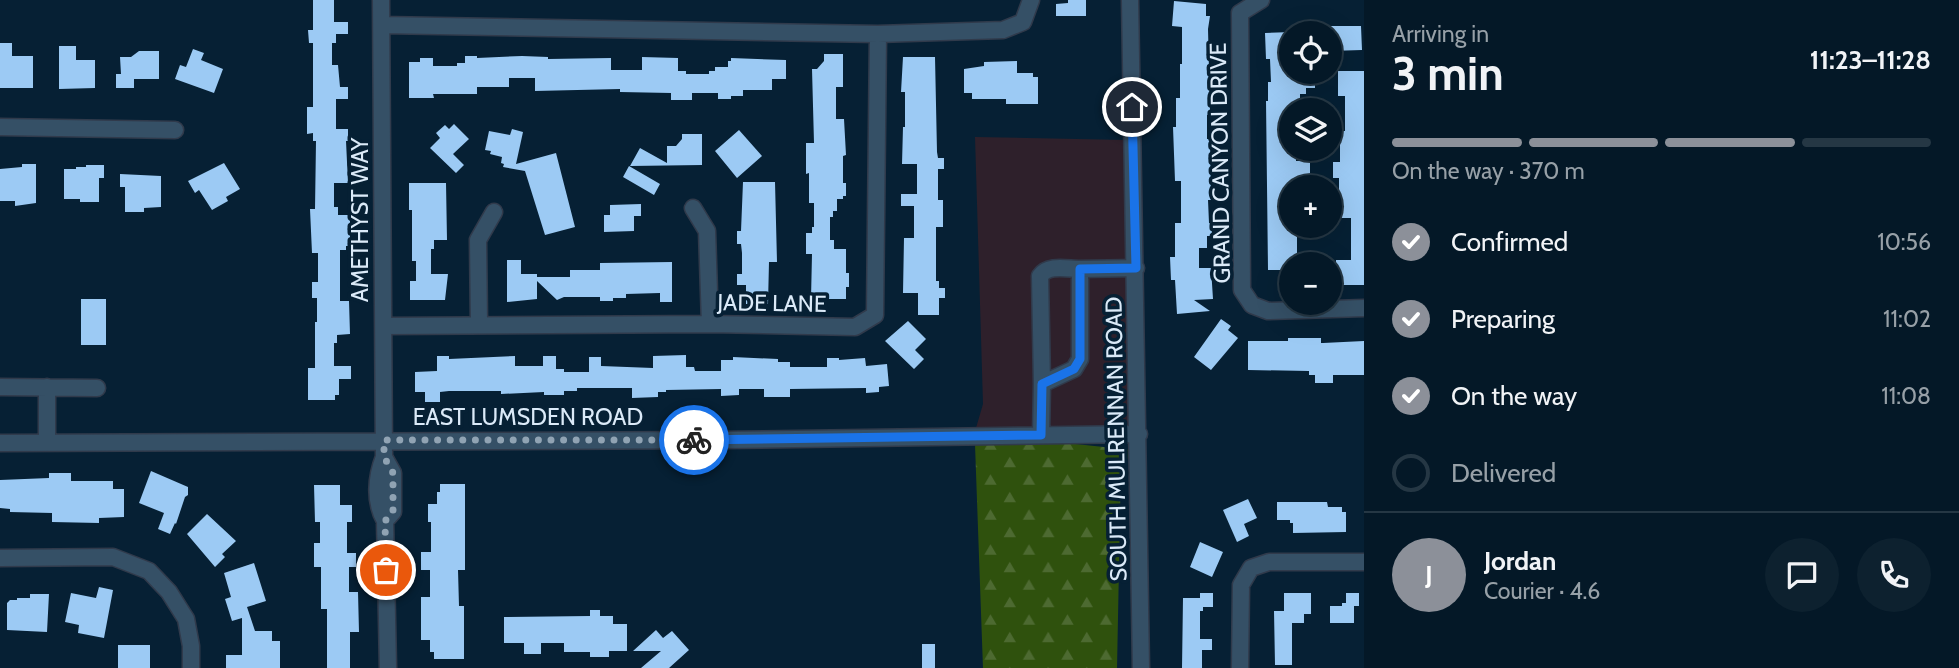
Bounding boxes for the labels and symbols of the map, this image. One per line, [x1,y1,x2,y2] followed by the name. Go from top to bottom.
[1204,42,1236,284] street label: GRAND CANYON DRIVE
[1102,77,1162,137] pin
[346,137,374,302] street label: AMETHYST WAY
[716,288,827,318] street label: JADE LANE
[1100,296,1132,582] street label: SOUTH MULRENNAN ROAD
[413,403,643,431] street label: EAST LUMSDEN ROAD
[659,405,729,475] courier
[356,540,416,600] pin

